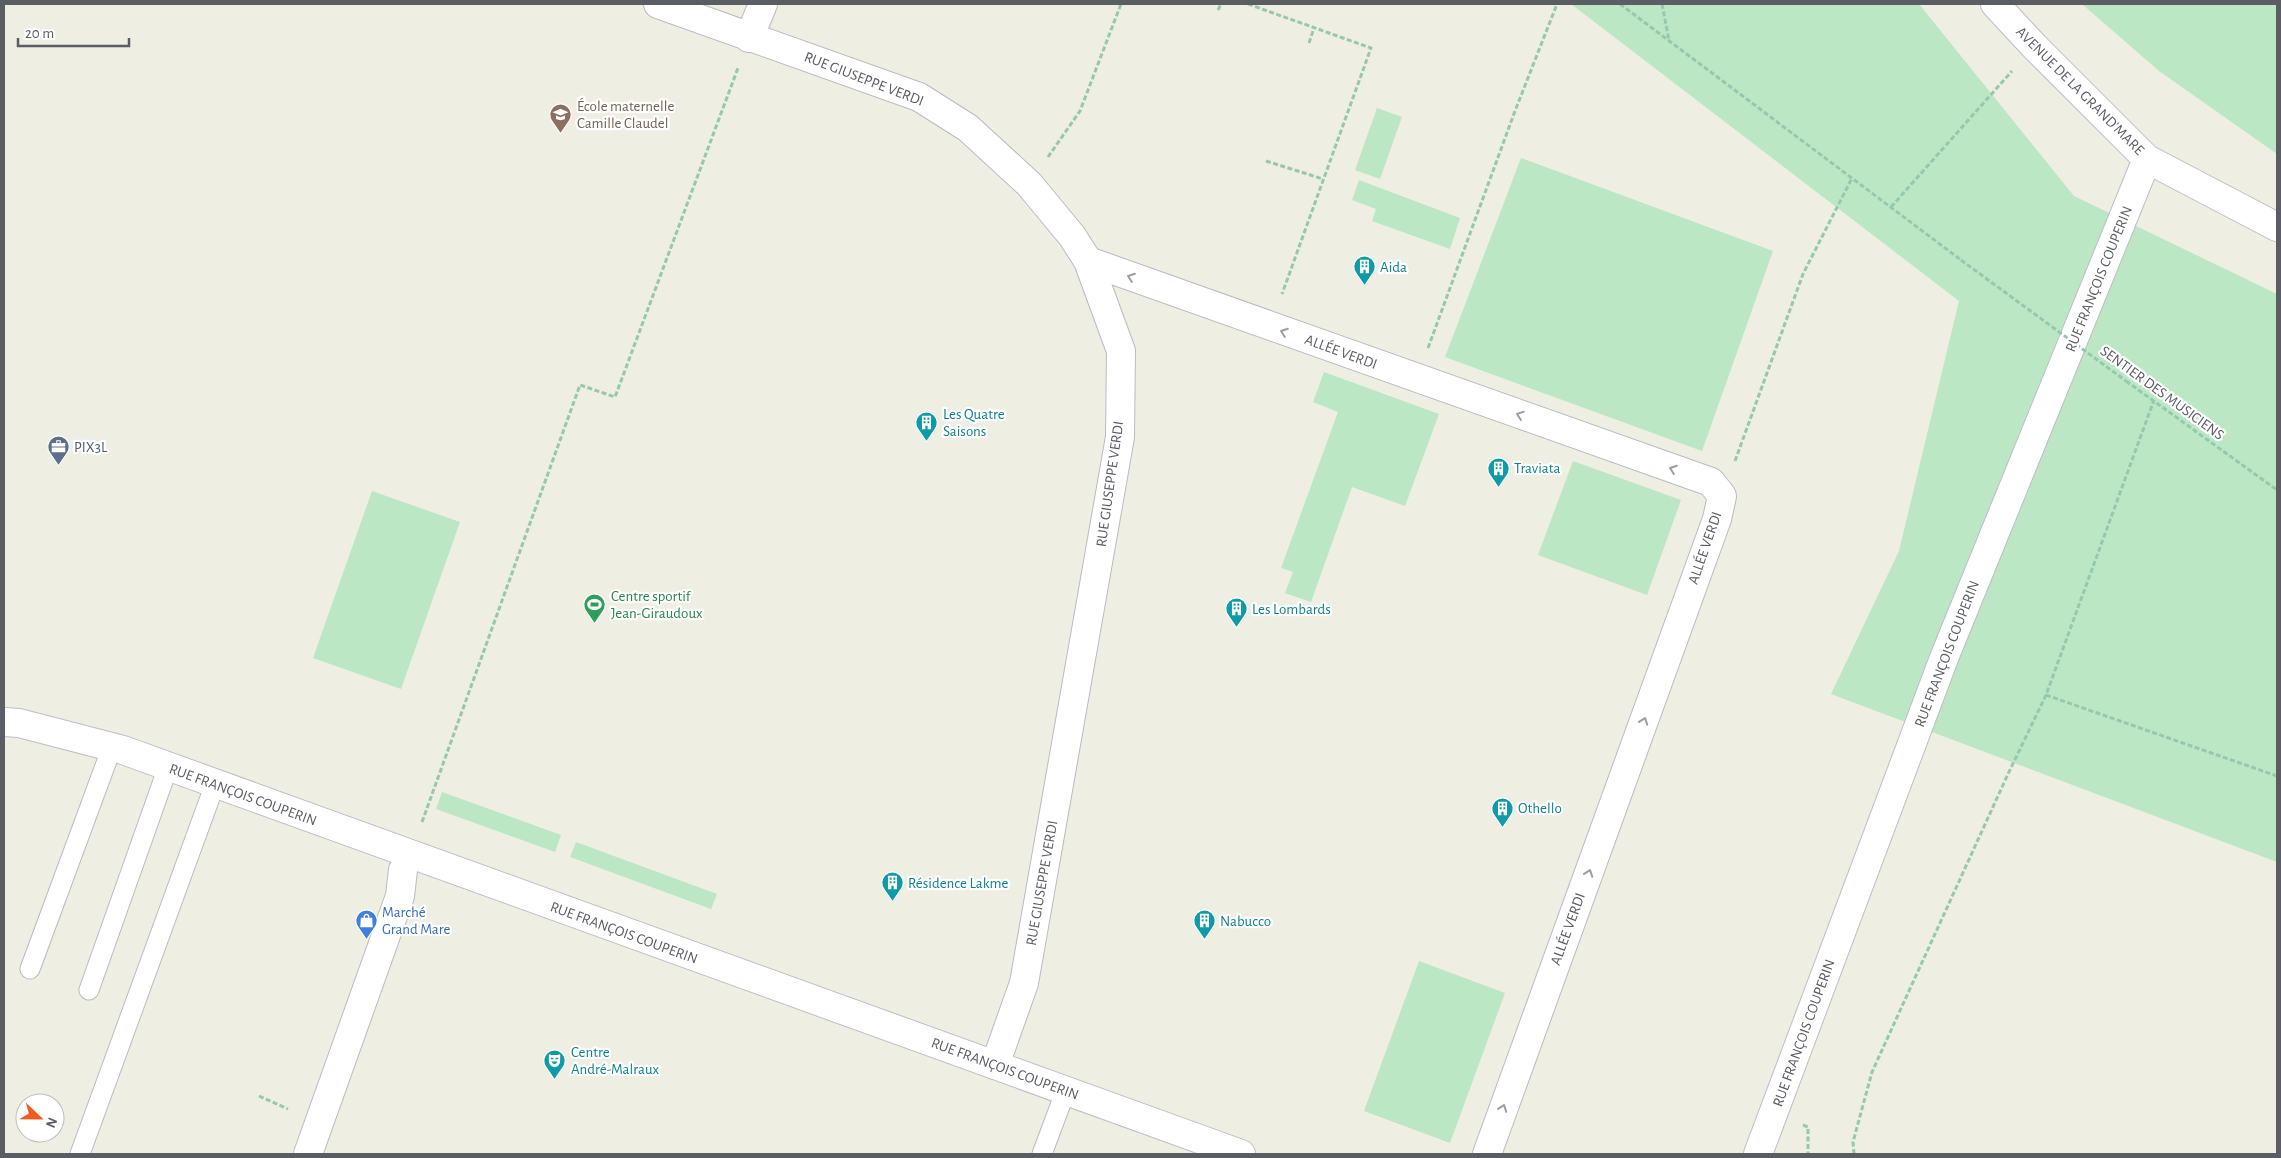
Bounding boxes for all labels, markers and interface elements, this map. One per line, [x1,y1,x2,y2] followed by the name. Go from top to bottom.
[18,15,129,47] scale bar
[2013,24,2147,158] street label: AVENUE DE LA GRAND'MARE
[25,26,54,41] text: 20 m
[802,49,926,109] street label: RUE GIUSEPPE VERDI
[577,97,674,131] place label: École maternelle Camille Claudel
[549,103,573,134] school or university icon: École maternelle Camille Claudel
[2063,204,2135,354] street label: RUE FRANÇOIS COUPERIN
[1352,255,1376,286] building icon: Aida
[1380,260,1407,275] place label: Aida
[1127,273,1136,283] one-way arrow
[1280,328,1289,338] one-way arrow
[1303,330,1380,372] street label: ALLÉE VERDI
[2097,343,2227,443] street label: SENTIER DES MUSICIENS
[943,407,1005,439] place label: Les Quatre Saisons
[915,411,939,442] building icon: Les Quatre Saisons
[1516,411,1524,421] one-way arrow
[1094,420,1126,548] street label: RUE GIUSEPPE VERDI
[46,435,70,466] office icon: PIX3L
[74,440,108,455] place label: PIX3L
[1486,456,1510,487] building icon: Traviata
[1514,461,1561,476] place label: Traviata
[1669,465,1678,475] one-way arrow
[1684,509,1724,586] street label: ALLÉE VERDI
[1912,579,1982,729] street label: RUE FRANÇOIS COUPERIN
[611,589,703,621] place label: Centre sportif Jean-Giraudoux
[583,593,607,624] sports icon: Centre sportif Jean-Giraudoux
[1224,597,1248,628] building icon: Les Lombards
[1252,602,1331,617] place label: Les Lombards
[1638,717,1648,725] one-way arrow
[167,761,319,829] street label: RUE FRANÇOIS COUPERIN
[1490,796,1514,827] building icon: Othello
[1518,801,1562,816] place label: Othello
[1024,819,1060,947] street label: RUE GIUSEPPE VERDI
[1583,870,1593,878] one-way arrow
[880,871,904,902] building icon: Résidence Lakme
[908,876,1008,891] place label: Résidence Lakme
[1546,890,1588,967] street label: ALLÉE VERDI
[548,899,700,967] street label: RUE FRANÇOIS COUPERIN
[382,905,450,937] place label: Marché Grand Mare
[354,909,378,940] shop icon: Marché Grand Mare
[1192,909,1216,940] building icon: Nabucco
[1220,914,1271,929] place label: Nabucco
[1770,957,1838,1109] street label: RUE FRANÇOIS COUPERIN
[929,1035,1081,1103] street label: RUE FRANÇOIS COUPERIN
[571,1045,660,1077] place label: Centre André-Malraux
[543,1049,567,1080] theatre icon: Centre André-Malraux
[15,1093,65,1143] north arrow
[1497,1105,1507,1113] one-way arrow
[43,1115,59,1130] text: N

